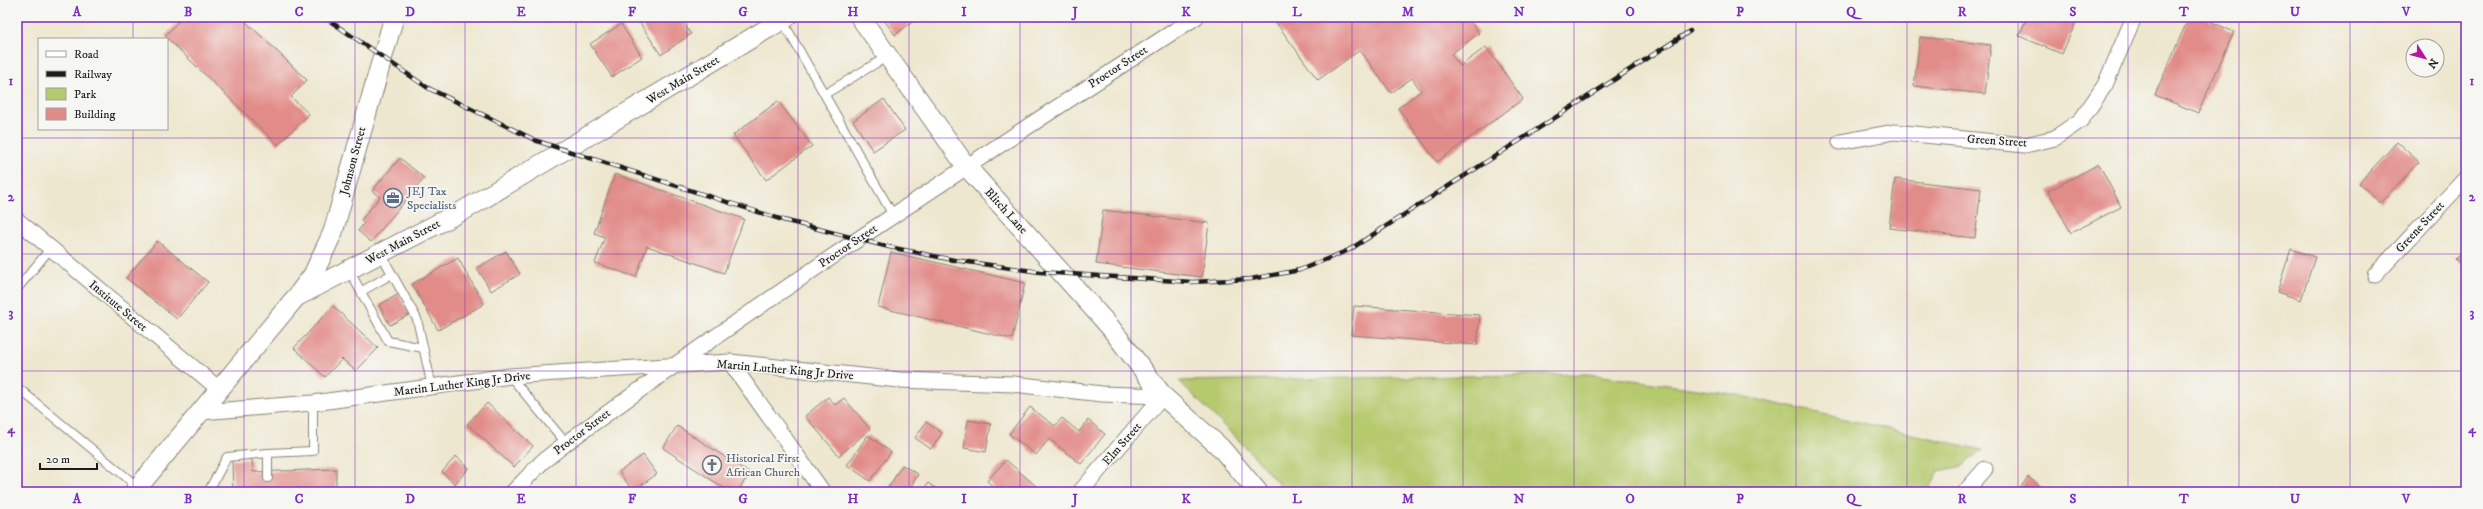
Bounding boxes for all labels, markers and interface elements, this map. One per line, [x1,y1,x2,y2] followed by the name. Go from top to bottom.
[72,4,82,20] text: A
[184,4,192,20] text: B
[295,4,304,20] text: C
[405,4,415,20] text: D
[516,4,526,20] text: E
[628,4,637,20] text: F
[738,4,748,20] text: G
[848,4,859,20] text: H
[961,4,967,20] text: I
[1070,4,1078,21] text: J
[1181,4,1191,20] text: K
[1292,4,1302,20] text: L
[1402,4,1414,20] text: M
[1514,4,1525,20] text: N
[1625,4,1635,20] text: O
[1736,4,1744,20] text: P
[1846,4,1862,20] text: Q
[1958,4,1967,20] text: R
[2070,4,2077,20] text: S
[2178,4,2190,20] text: T
[2290,4,2300,20] text: U
[2401,4,2411,20] text: V
[38,38,168,130] legend
[2405,38,2445,78] north arrow
[1086,42,1151,92] street label: Proctor Street
[74,47,99,62] text: Road
[643,52,722,108] street label: West Main Street
[2424,56,2441,71] text: N
[74,67,112,82] text: Railway
[9,73,14,89] text: 1
[2470,73,2475,89] text: 1
[74,87,96,102] text: Park
[74,107,115,122] text: Building
[336,125,369,198] street label: Johnson Street
[1967,131,2028,151] street label: Green Street
[406,184,456,213] place label: JEJ Tax Specialists
[981,185,1031,237] street label: Blitch Lane
[382,187,404,209] office icon: JEJ Tax Specialists
[8,189,15,205] text: 2
[2469,189,2476,205] text: 2
[2392,198,2448,256] street label: Greene Street
[362,216,443,268] street label: West Main Street
[816,221,880,271] street label: Proctor Street
[86,277,150,335] street label: Institute Street
[9,305,14,321] text: 3
[2470,305,2475,321] text: 3
[716,357,854,383] street label: Martin Luther King Jr Drive
[393,368,531,400] street label: Martin Luther King Jr Drive
[551,406,614,458] street label: Proctor Street
[1099,419,1145,469] street label: Elm Street
[6,421,15,438] text: 4
[2467,421,2476,438] text: 4
[40,445,97,471] scale bar
[726,451,801,480] place label: Historical First African Church
[46,452,70,467] text: 20 m
[701,454,723,476] church icon: Historical First African Church
[72,491,82,507] text: A
[184,491,192,507] text: B
[295,491,304,507] text: C
[405,491,415,507] text: D
[516,491,526,507] text: E
[628,491,637,507] text: F
[738,491,748,507] text: G
[848,491,859,507] text: H
[961,491,967,507] text: I
[1070,491,1078,508] text: J
[1181,491,1191,507] text: K
[1292,491,1302,507] text: L
[1402,491,1414,507] text: M
[1514,491,1525,507] text: N
[1625,491,1635,507] text: O
[1736,491,1744,507] text: P
[1846,491,1862,507] text: Q
[1958,491,1967,507] text: R
[2070,491,2077,507] text: S
[2178,491,2190,507] text: T
[2290,491,2300,507] text: U
[2401,491,2411,507] text: V

